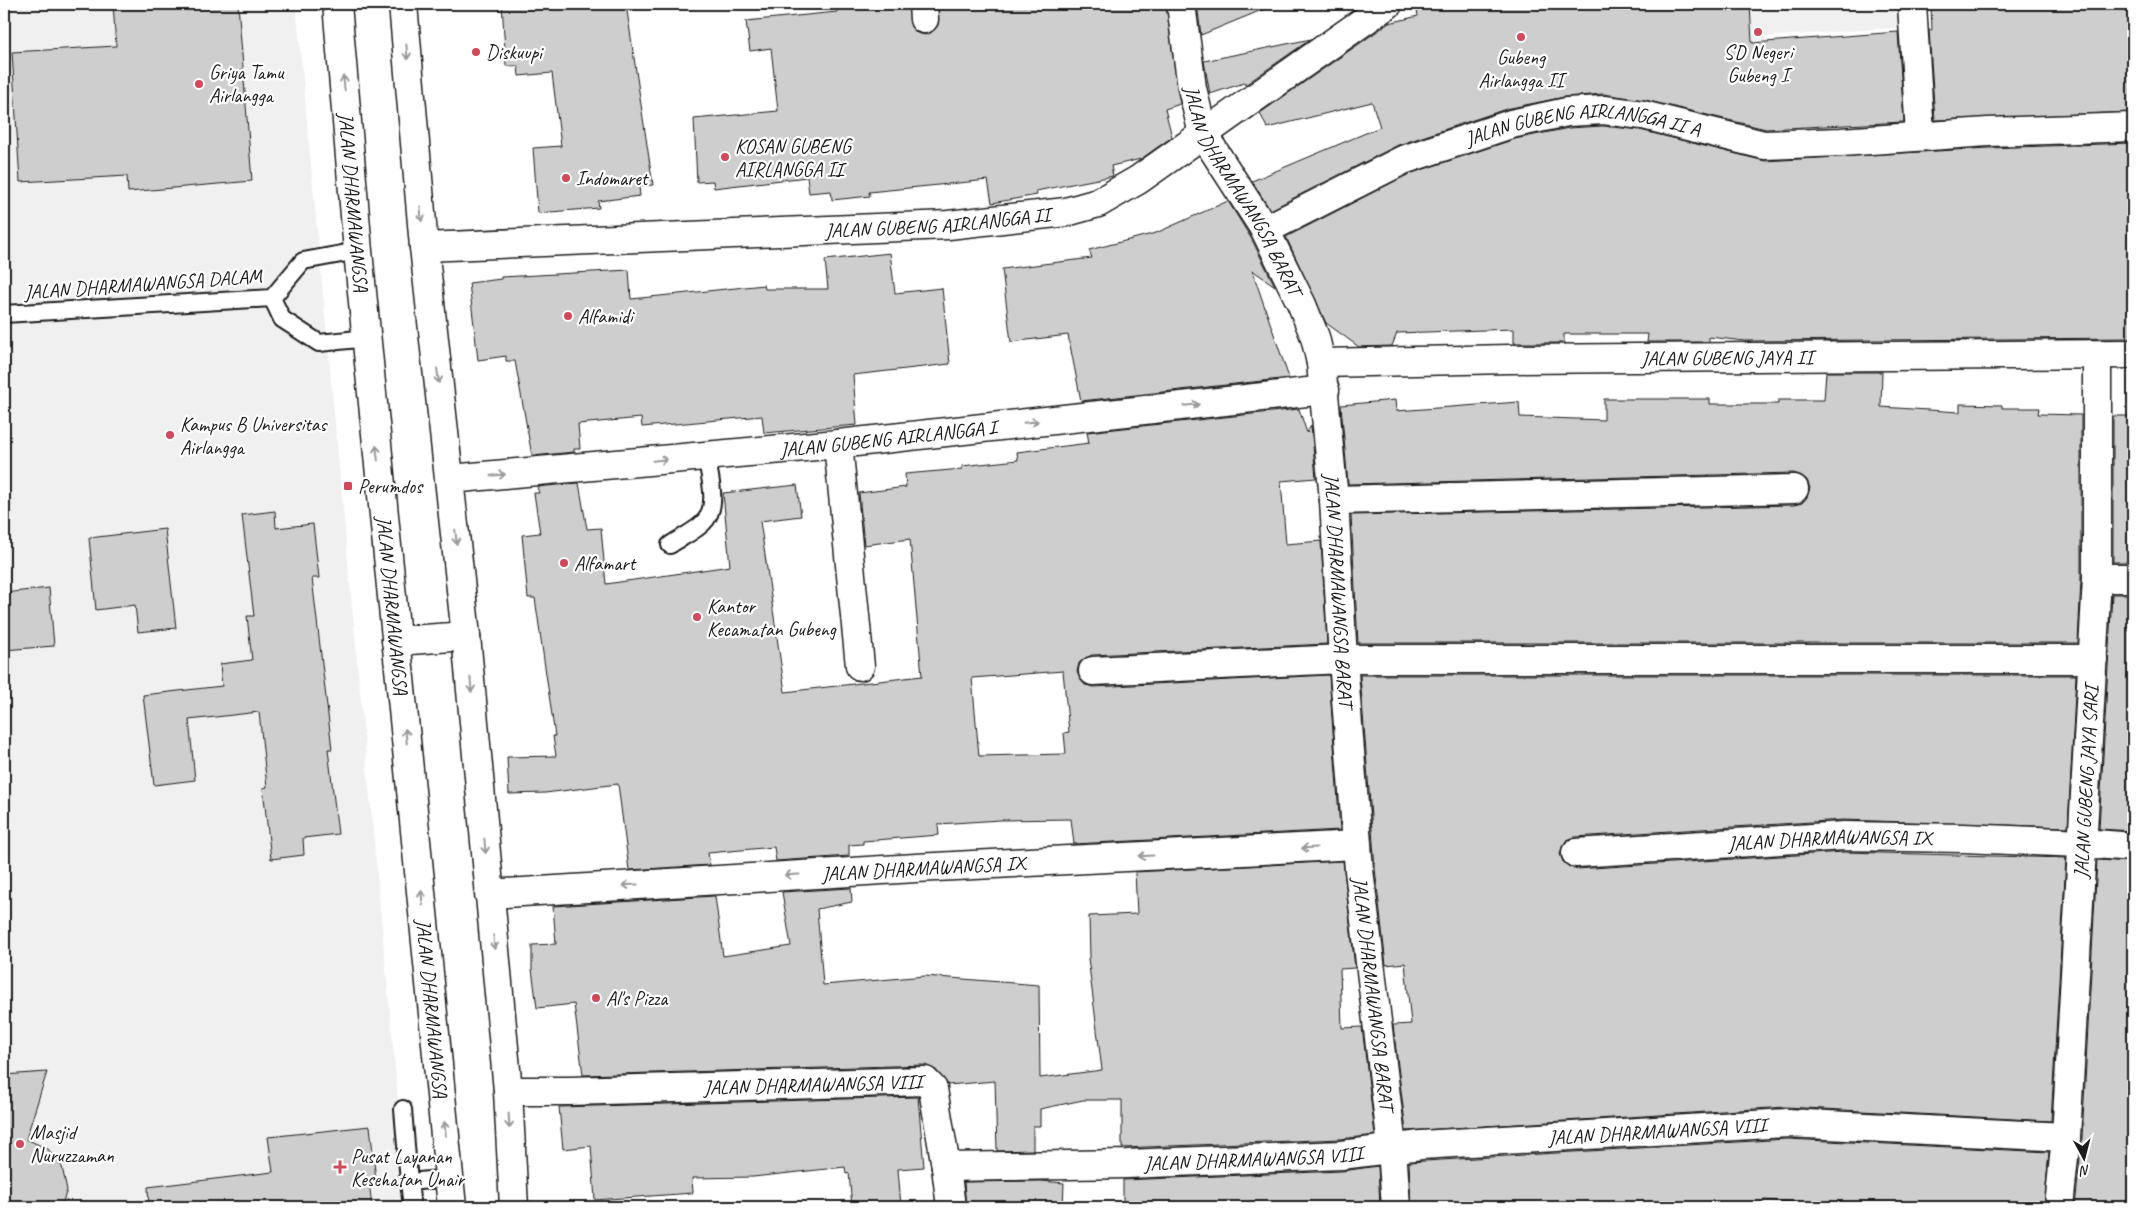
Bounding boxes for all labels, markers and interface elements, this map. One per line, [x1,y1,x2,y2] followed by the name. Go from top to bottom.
[1752,26,1764,38] marker: SD Negeri Gubeng I
[1515,31,1527,43] marker: Gubeng Airlangga II
[486,40,544,65] place label: Diskuupi
[1724,40,1795,88] place label: SD Negeri Gubeng I
[402,44,412,60] one-way arrow
[1478,45,1568,93] place label: Gubeng Airlangga II
[470,46,482,58] marker: Diskuupi
[209,60,285,108] place label: Griya Tamu Airlangga
[339,75,348,91] one-way arrow
[193,78,205,90] marker: Griya Tamu Airlangga
[1179,82,1310,303] street label: JALAN DHARMAWANGSA BARAT
[1461,97,1704,151] street label: JALAN GUBENG AIRLANGGA II A
[334,111,375,294] street label: JALAN DHARMAWANGSA
[735,134,853,182] place label: KOSAN GUBENG AIRLANGGA II
[719,151,731,163] marker: KOSAN GUBENG AIRLANGGA II
[576,166,650,191] place label: Indomaret
[560,172,572,184] marker: Indomaret
[823,201,1056,243] street label: JALAN GUBENG AIRLANGGA II
[416,206,426,222] one-way arrow
[22,263,264,305] street label: JALAN DHARMAWANGSA DALAM
[578,304,635,329] place label: Alfamidi
[562,310,574,322] marker: Alfamidi
[1640,344,1817,370] street label: JALAN GUBENG JAYA II
[433,367,443,383] one-way arrow
[1184,400,1200,410] one-way arrow
[180,412,329,460] place label: Kampus B Universitas Airlangga
[778,414,1002,462] street label: JALAN GUBENG AIRLANGGA I
[1022,417,1038,427] one-way arrow
[164,429,176,441] marker: Kampus B Universitas Airlangga
[372,446,382,462] one-way arrow
[652,455,668,465] one-way arrow
[490,471,506,480] one-way arrow
[1319,471,1359,713] street label: JALAN DHARMAWANGSA BARAT
[358,474,424,499] place label: Perumdos
[342,480,354,492] marker: Perumdos
[372,514,414,697] street label: JALAN DHARMAWANGSA
[451,529,461,545] one-way arrow
[574,551,637,576] place label: Alfamart
[558,557,570,569] marker: Alfamart
[707,594,837,642] place label: Kantor Kecamatan Gubeng
[691,611,703,623] marker: Kantor Kecamatan Gubeng
[466,676,475,692] one-way arrow
[2068,681,2104,880] street label: JALAN GUBENG JAYA SARI
[401,729,411,745] one-way arrow
[1726,823,1935,856] street label: JALAN DHARMAWANGSA IX
[480,838,490,854] one-way arrow
[1301,844,1317,853] one-way arrow
[820,850,1029,886] street label: JALAN DHARMAWANGSA IX
[1138,852,1154,861] one-way arrow
[784,871,800,880] one-way arrow
[1347,875,1401,1116] street label: JALAN DHARMAWANGSA BARAT
[622,881,638,890] one-way arrow
[417,890,427,906] one-way arrow
[411,917,454,1100] street label: JALAN DHARMAWANGSA
[489,934,499,950] one-way arrow
[606,986,669,1011] place label: Al's Pizza
[590,992,602,1004] marker: Al's Pizza
[702,1068,927,1100] street label: JALAN DHARMAWANGSA VIII
[1546,1112,1771,1150] street label: JALAN DHARMAWANGSA VIII
[505,1113,514,1129] one-way arrow
[30,1120,115,1168] place label: Masjid Nuruzzaman
[440,1122,450,1138] one-way arrow
[2060,1134,2110,1184] north arrow
[14,1138,26,1150] marker: Masjid Nuruzzaman
[1143,1139,1368,1176] street label: JALAN DHARMAWANGSA VIII
[351,1144,466,1192] place label: Pusat Layanan Kesehatan Unair
[333,1160,347,1174] marker: Pusat Layanan Kesehatan Unair
[2078,1161,2091,1180] text: N

